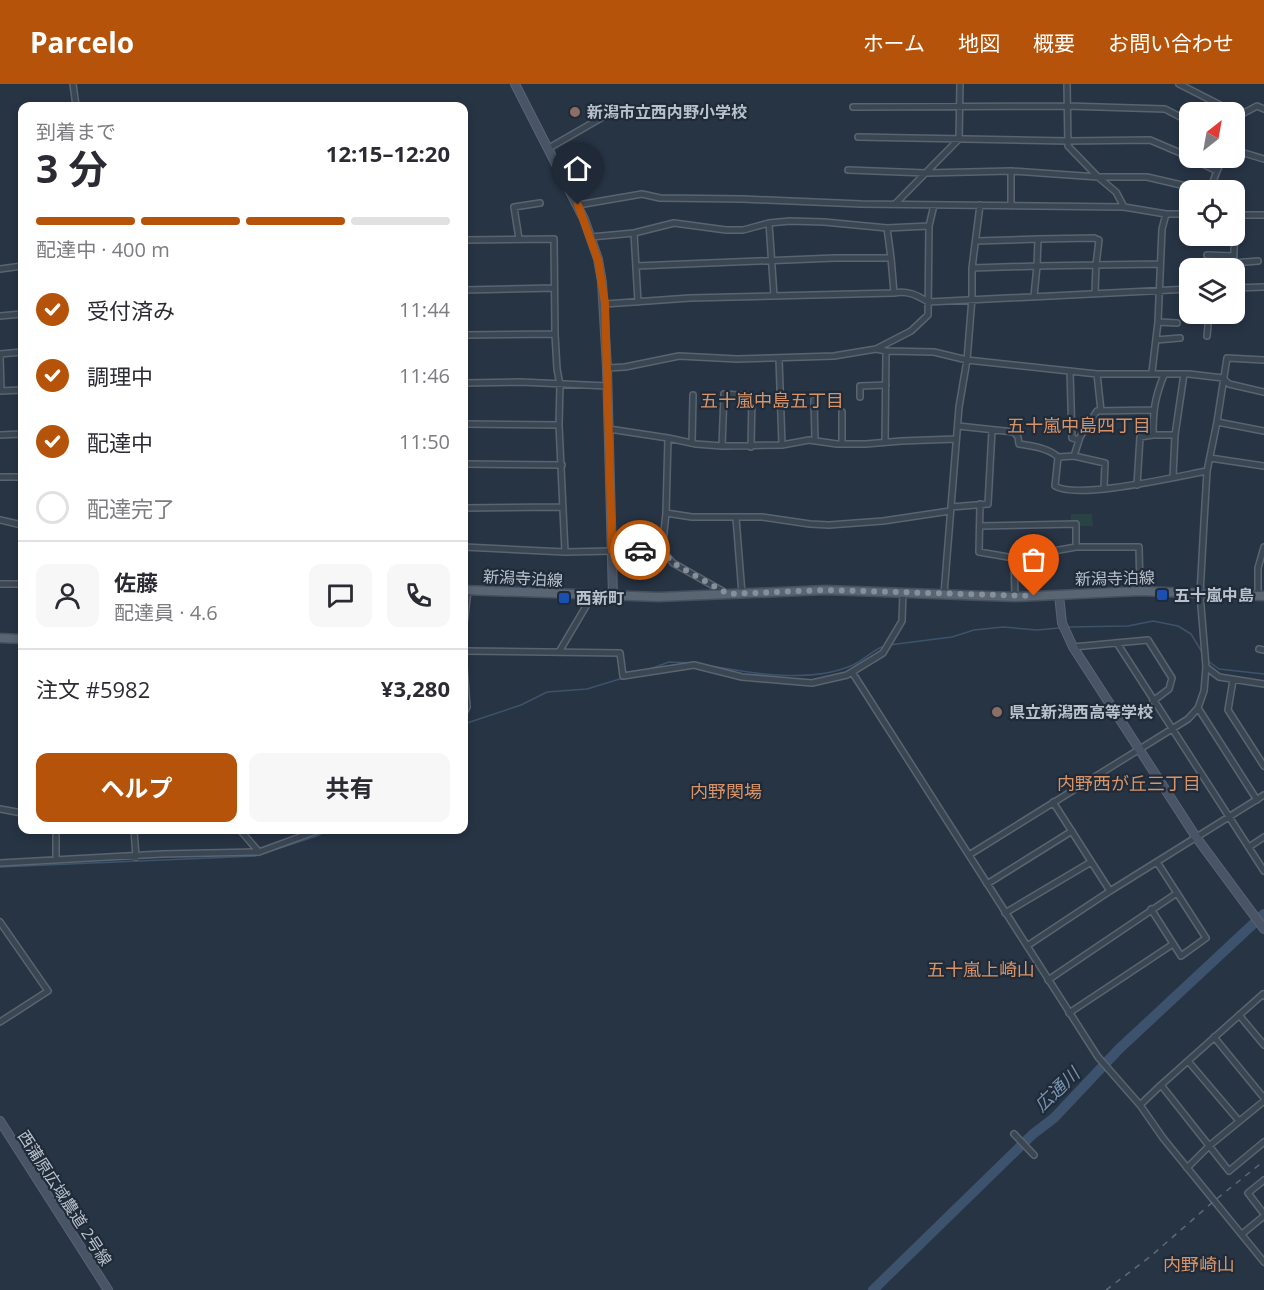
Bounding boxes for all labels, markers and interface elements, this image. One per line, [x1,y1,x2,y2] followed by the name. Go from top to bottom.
[30,23,134,61] text: Parcelo
[863,29,925,57] text: ホーム
[958,29,1000,57] text: 地図
[1033,29,1075,57] text: 概要
[1108,29,1234,57] text: お問い合わせ
[587,101,747,123] place label: 新潟市立西内野小学校
[1179,102,1245,168] north arrow
[1179,102,1245,324] map controls
[568,105,582,119] marker: 新潟市立西内野小学校
[36,118,116,145] text: 到着まで
[326,138,450,168] text: 12:15–12:20
[36,141,107,194] text: 3 分
[552,143,603,205] pin
[561,152,594,185] icon: home
[1179,180,1245,246] button: locate
[36,236,170,263] text: 配達中 · 400 m
[1179,258,1245,324] button: layers
[36,293,69,326] icon: check
[87,295,175,325] text: 受付済み
[399,296,450,323] text: 11:44
[36,359,69,392] icon: check
[87,361,153,391] text: 調理中
[399,362,450,389] text: 11:46
[700,388,844,412] district label: 五十嵐中島五丁目
[1007,413,1151,437] district label: 五十嵐中島四丁目
[36,425,69,458] icon: check
[87,427,153,457] text: 配達中
[399,428,450,455] text: 11:50
[87,493,175,523] text: 配達完了
[610,520,670,580] courier
[624,534,657,567] icon: car
[1008,534,1059,596] pin
[1017,543,1050,576] icon: bag
[36,564,99,627] button: person
[309,564,372,627] button: chat
[387,564,450,627] button: phone
[482,565,564,591] street label: 新潟寺泊線
[1075,566,1155,590] street label: 新潟寺泊線
[114,567,158,597] text: 佐藤
[1174,584,1254,606] place label: 五十嵐中島
[576,587,624,609] place label: 西新町
[1155,588,1169,602] marker: 五十嵐中島
[557,591,571,605] marker: 西新町
[114,599,218,626] text: 配達員 · 4.6
[381,673,450,703] text: ¥3,280
[36,674,150,704] text: 注文 #5982
[1009,701,1153,723] place label: 県立新潟西高等学校
[990,705,1004,719] marker: 県立新潟西高等学校
[36,753,237,822] button: ヘルプ
[249,753,450,822] button: 共有
[1057,771,1201,795] district label: 内野西が丘三丁目
[690,779,762,803] district label: 内野関場
[927,957,1035,981] district label: 五十嵐上崎山
[1029,1061,1086,1117] water label: 広通川
[13,1126,117,1270] street label: 西蒲原広域農道 2号線
[1163,1252,1235,1276] district label: 内野崎山

